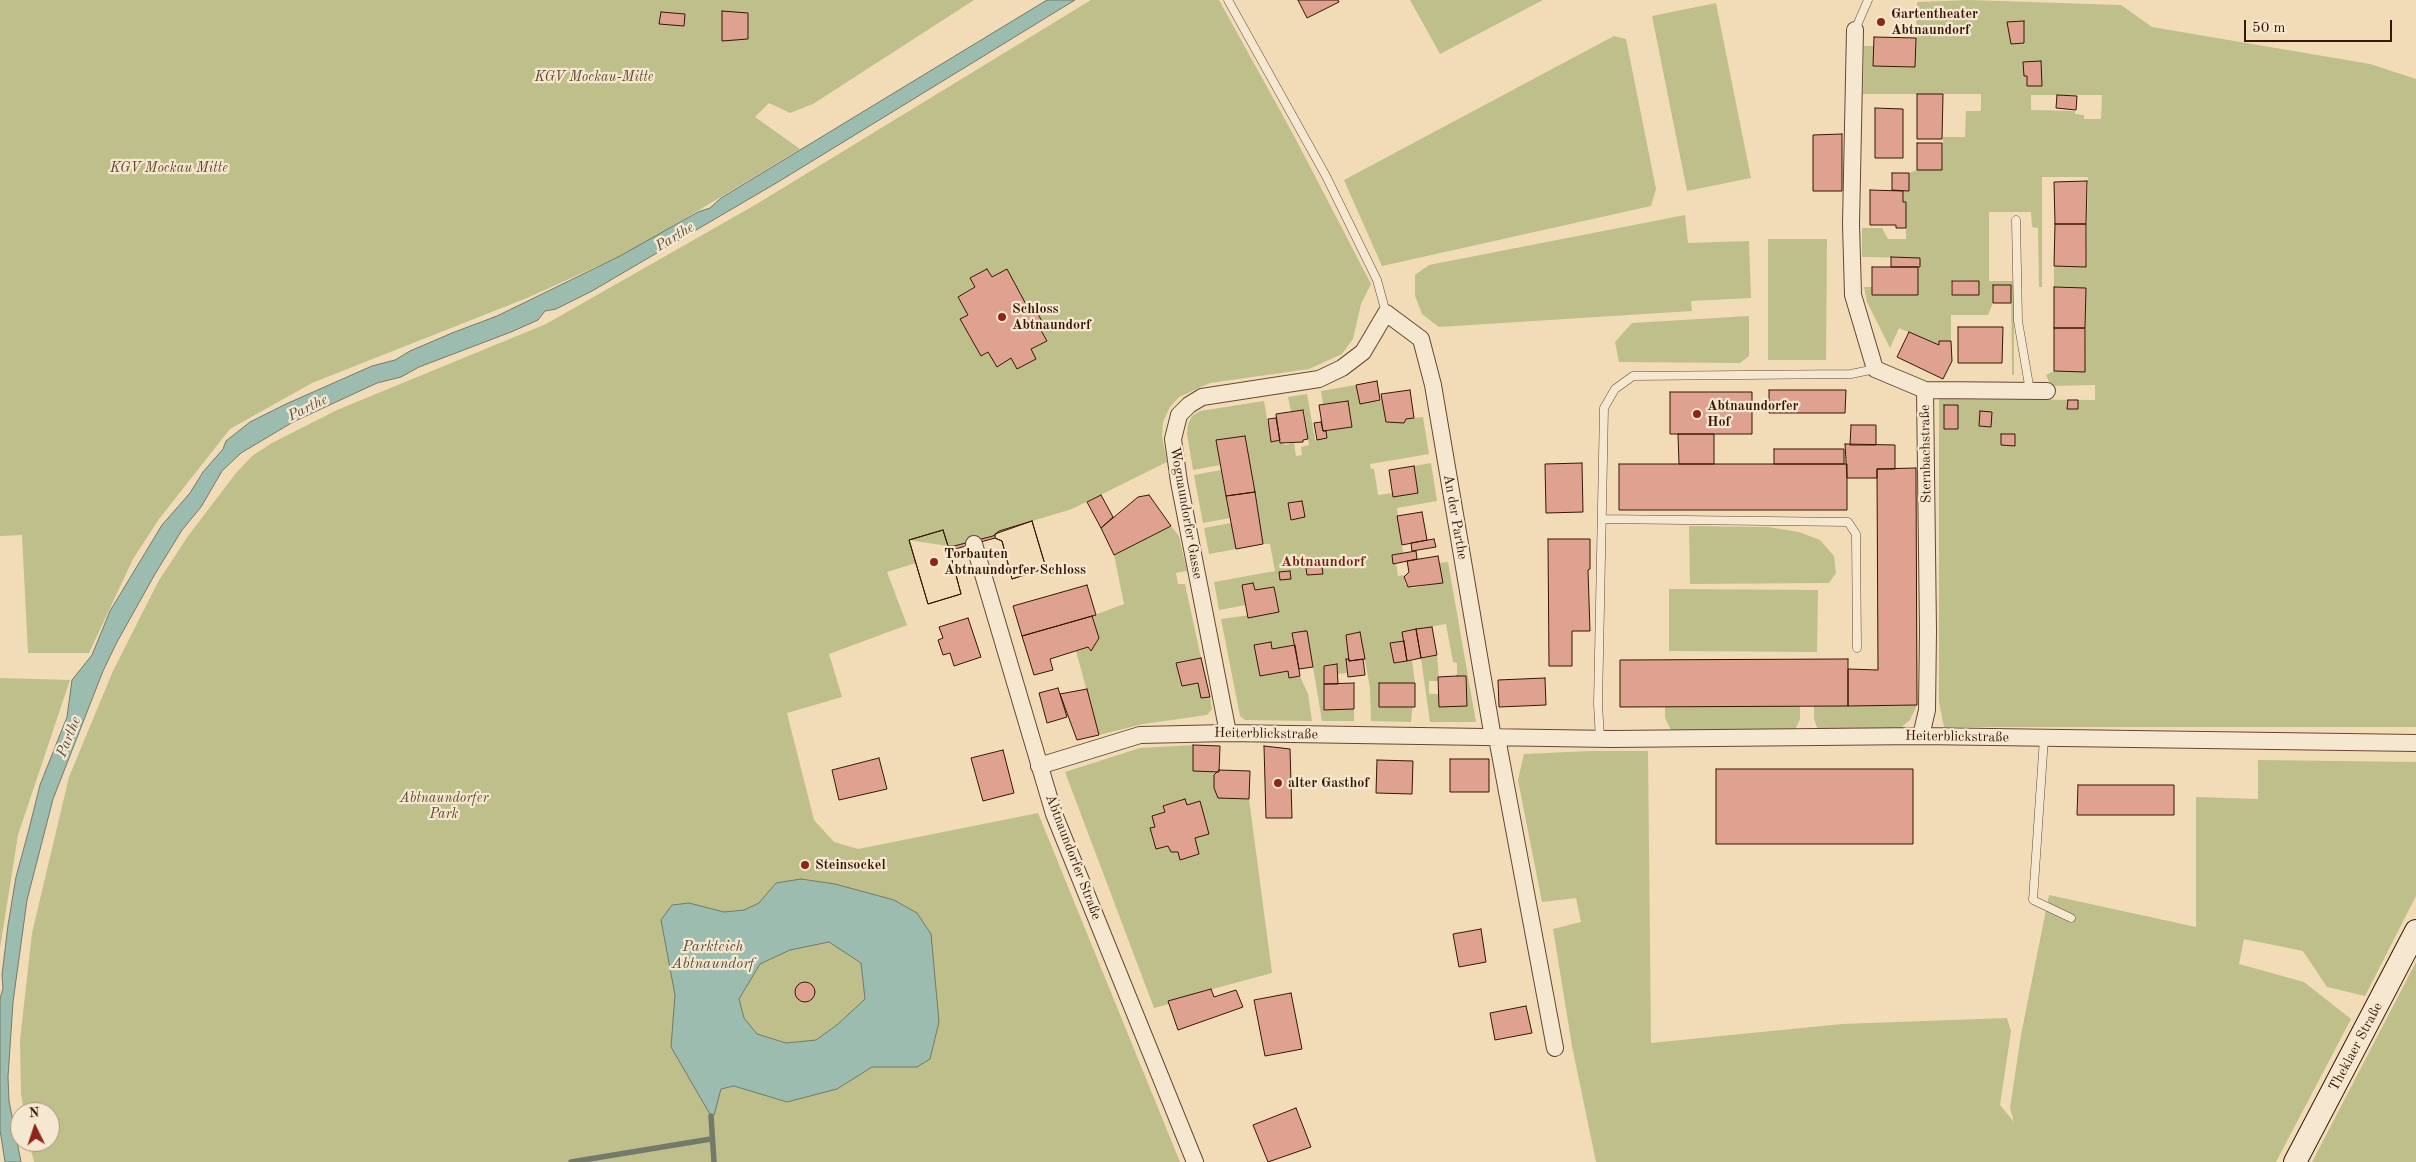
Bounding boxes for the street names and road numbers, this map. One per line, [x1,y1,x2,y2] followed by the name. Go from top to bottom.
[1917,405,1935,503] street label: Sternbachstraße
[1166,446,1206,580] street label: Wognaundorfer Gasse
[1439,473,1471,561] street label: An der Parthe
[1214,725,1318,743] street label: Heiterblickstraße
[1905,728,2009,746] street label: Heiterblickstraße
[1041,792,1105,922] street label: Abtnaundorfer Straße
[2326,1000,2386,1094] street label: Theklaer Straße

